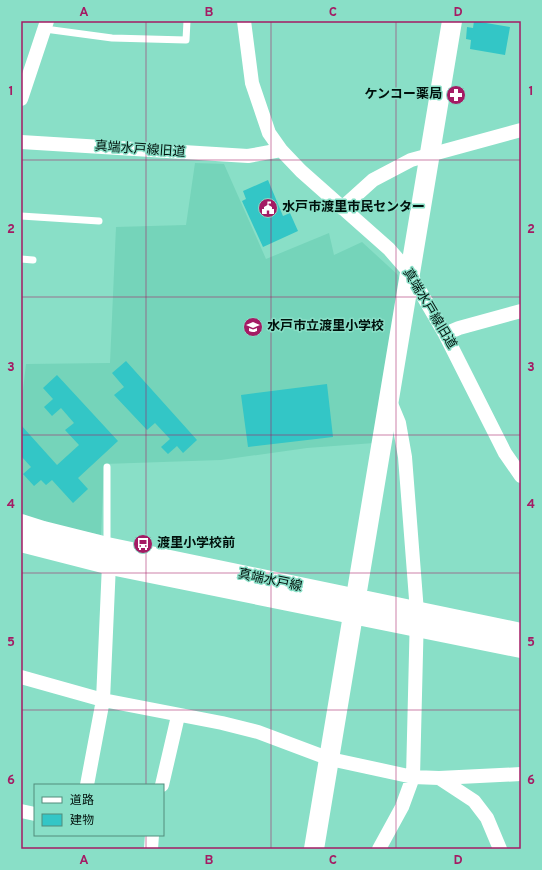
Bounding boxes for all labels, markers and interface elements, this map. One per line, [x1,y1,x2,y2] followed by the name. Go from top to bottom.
[79,5,89,21] text: A
[205,5,214,21] text: B
[329,5,337,21] text: C
[453,5,463,21] text: D
[8,84,14,100] text: 1
[445,84,467,106] pharmacy icon: ケンコー薬局
[528,84,534,100] text: 1
[364,87,442,103] place label: ケンコー薬局
[94,138,186,161] street label: 真端水戸線旧道
[257,197,279,219] public building icon: 水戸市渡里市民センター
[282,200,425,216] place label: 水戸市渡里市民センター
[7,222,15,238] text: 2
[527,222,535,238] text: 2
[399,265,460,352] street label: 真端水戸線旧道
[242,316,264,338] school or university icon: 水戸市立渡里小学校
[267,318,384,335] place label: 水戸市立渡里小学校
[7,360,15,376] text: 3
[527,360,535,376] text: 3
[7,497,15,513] text: 4
[527,497,535,513] text: 4
[132,533,154,555] bus stop icon: 渡里小学校前
[157,535,235,552] place label: 渡里小学校前
[237,565,304,596] street label: 真端水戸線
[7,635,15,651] text: 5
[527,635,535,651] text: 5
[7,773,15,789] text: 6
[527,773,535,789] text: 6
[34,784,164,836] legend
[70,793,94,809] text: 道路
[70,813,94,829] text: 建物
[79,853,89,869] text: A
[205,853,214,869] text: B
[329,853,337,869] text: C
[453,853,463,869] text: D

